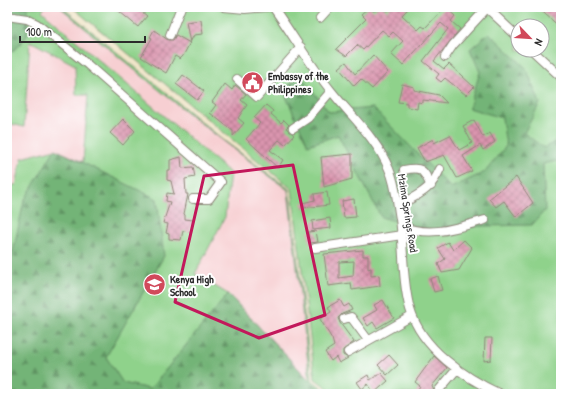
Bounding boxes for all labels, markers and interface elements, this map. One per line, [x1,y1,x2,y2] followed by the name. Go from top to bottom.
[20,18,145,44] scale bar
[510,18,550,58] north arrow
[26,23,52,40] text: 100 m
[531,37,547,48] text: N
[239,69,265,95] public building icon: Embassy of the Philippines
[268,69,329,97] place label: Embassy of the Philippines
[395,173,421,254] street label: Mzima Springs Road
[141,272,167,298] school or university icon: Kenya High School
[170,272,214,299] place label: Kenya High School

